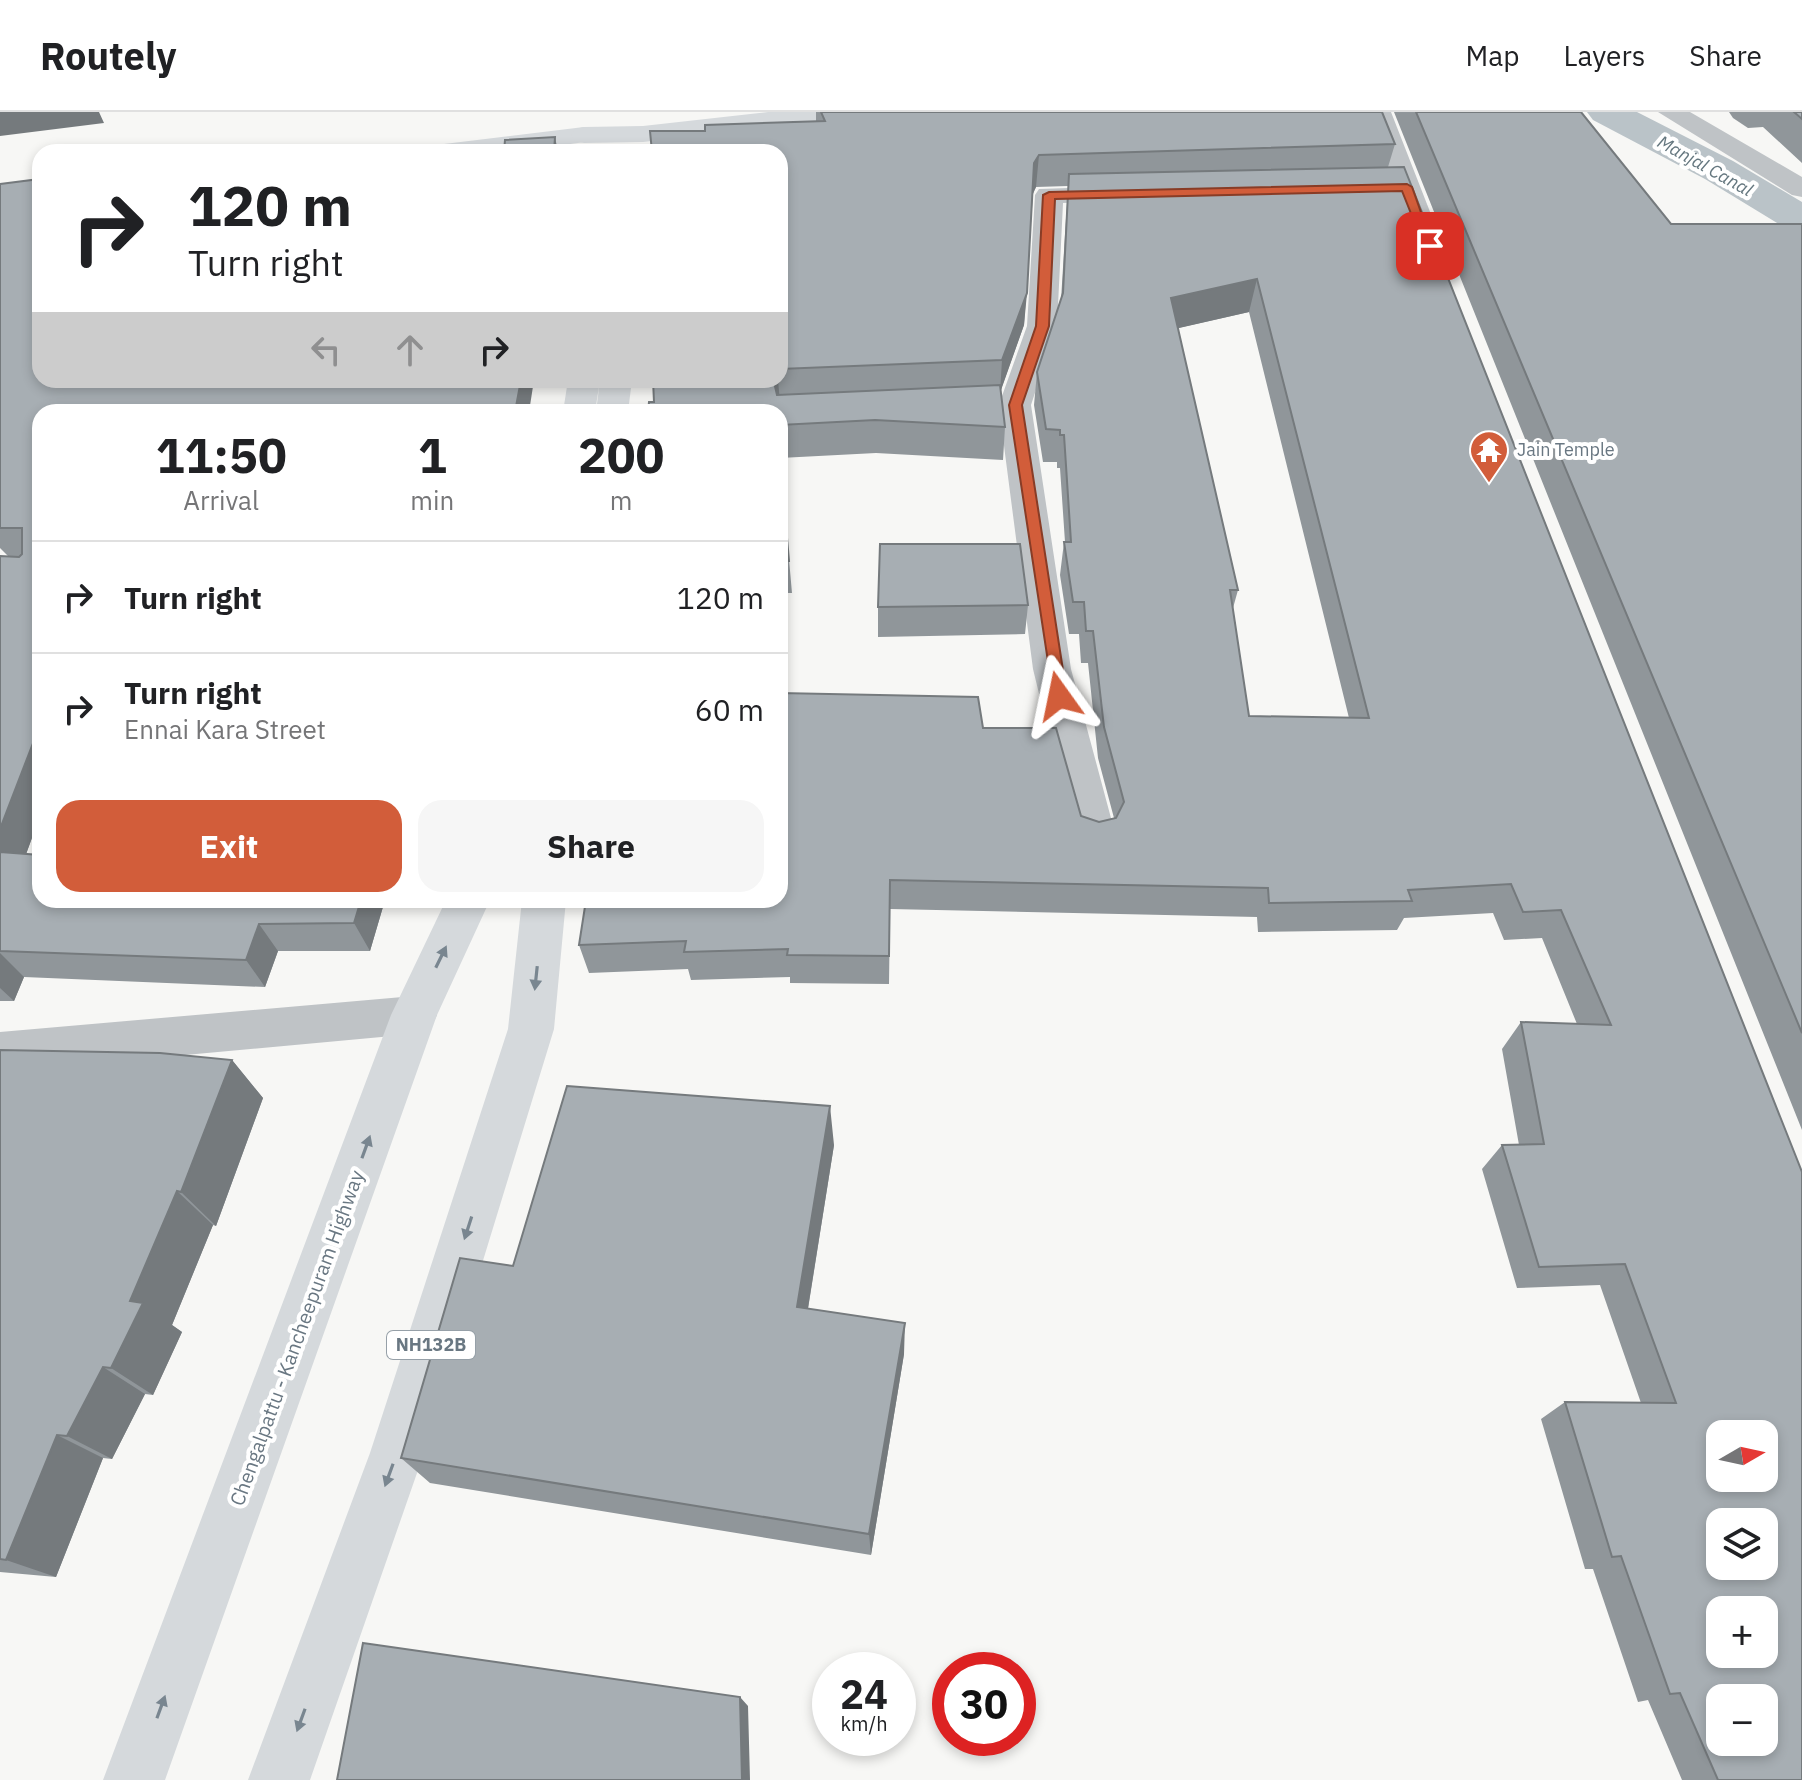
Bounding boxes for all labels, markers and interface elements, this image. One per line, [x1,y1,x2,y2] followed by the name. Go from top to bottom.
[40,31,176,80] text: Routely
[1465,37,1519,74] text: Map
[1563,37,1645,74] text: Layers
[1689,37,1762,74] text: Share
[1654,130,1757,201] water label: Manjal Canal
[188,169,352,241] text: 120 m
[56,176,160,280] icon: right
[1396,212,1464,280] pin
[1408,224,1452,268] icon: arrive
[188,239,344,286] text: Turn right
[304,328,348,372] icon: left
[388,328,432,372] icon: ahead
[472,328,516,372] icon: right
[156,424,287,486] text: 11:50
[418,424,447,486] text: 1
[578,424,664,486] text: 200
[1468,429,1510,484] temple icon: Jain Temple
[1517,438,1615,461] place label: Jain Temple
[183,483,259,517] text: Arrival
[410,483,454,517] text: min
[610,483,632,517] text: m
[56,575,100,619] icon: right
[124,578,262,617] text: Turn right
[677,578,764,617] text: 120 m
[1017,654,1101,738] position arrow
[124,673,262,712] text: Turn right
[56,687,100,731] icon: right
[695,690,764,729] text: 60 m
[124,712,326,746] text: Ennai Kara Street
[56,800,402,892] button: Exit
[418,800,764,892] button: Share
[434,946,448,969] one-way arrow
[530,966,543,991] one-way arrow
[360,1135,373,1159] one-way arrow
[223,1166,370,1509] street label: Chengalpattu - Kancheepuram Highway
[462,1216,474,1240] one-way arrow
[387,1331,475,1359] road number: NH132B
[1706,1420,1778,1492] north arrow
[1706,1420,1778,1756] map controls
[382,1463,395,1487] one-way arrow
[1706,1508,1778,1580] button: layers
[1706,1596,1778,1668] button: +
[932,1652,1036,1756] speed limit sign: 30
[840,1668,888,1720] text: 24
[1706,1684,1778,1756] button: −
[155,1695,168,1719] one-way arrow
[294,1708,307,1732] one-way arrow
[840,1710,888,1737] text: km/h

